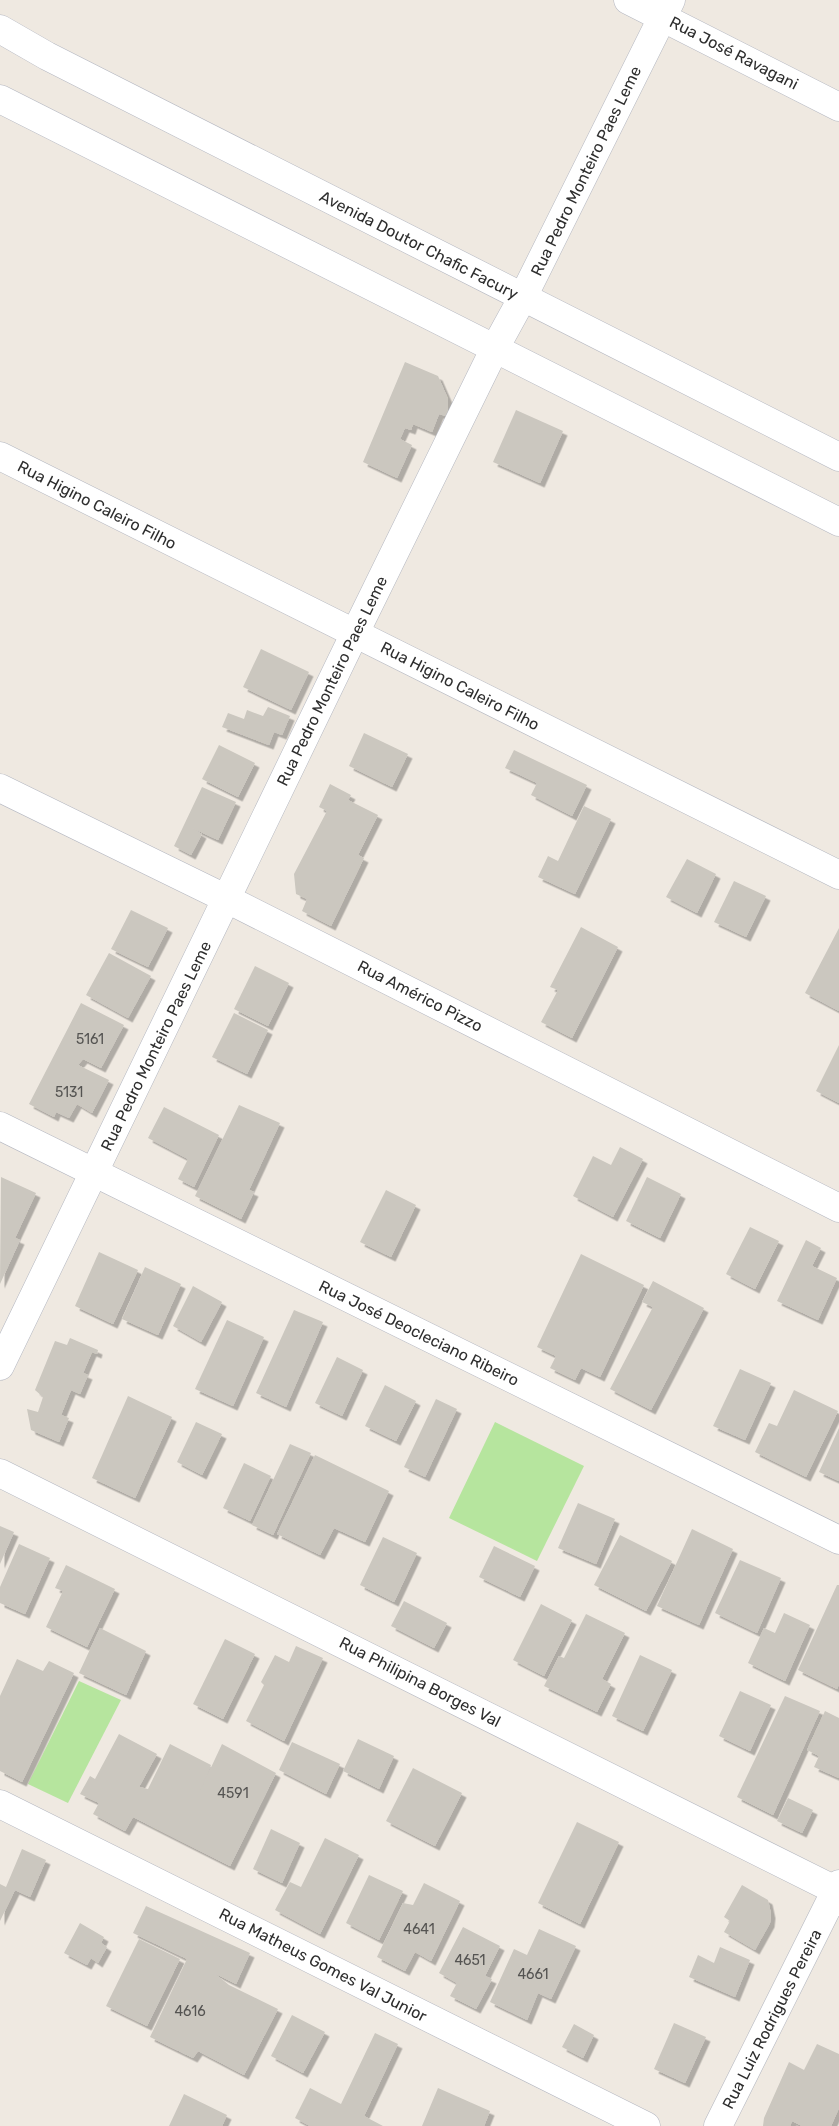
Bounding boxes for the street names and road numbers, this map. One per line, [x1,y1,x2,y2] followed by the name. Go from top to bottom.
[667,12,801,94] street label: Rua José Ravagani
[527,63,645,279] street label: Rua Pedro Monteiro Paes Leme
[317,187,522,304] street label: Avenida Doutor Chafic Facury
[14,457,180,553] street label: Rua Higino Caleiro Filho
[273,573,391,789] street label: Rua Pedro Monteiro Paes Leme
[377,638,543,734] street label: Rua Higino Caleiro Filho
[97,938,215,1154] street label: Rua Pedro Monteiro Paes Leme
[354,956,486,1036] street label: Rua Américo Pizzo
[316,1276,522,1390] street label: Rua José Deocleciano Ribeiro
[336,1633,504,1731] street label: Rua Philipina Borges Val
[216,1904,430,2026] street label: Rua Matheus Gomes Val Junior
[718,1926,826,2112] street label: Rua Luiz Rodrigues Pereira

